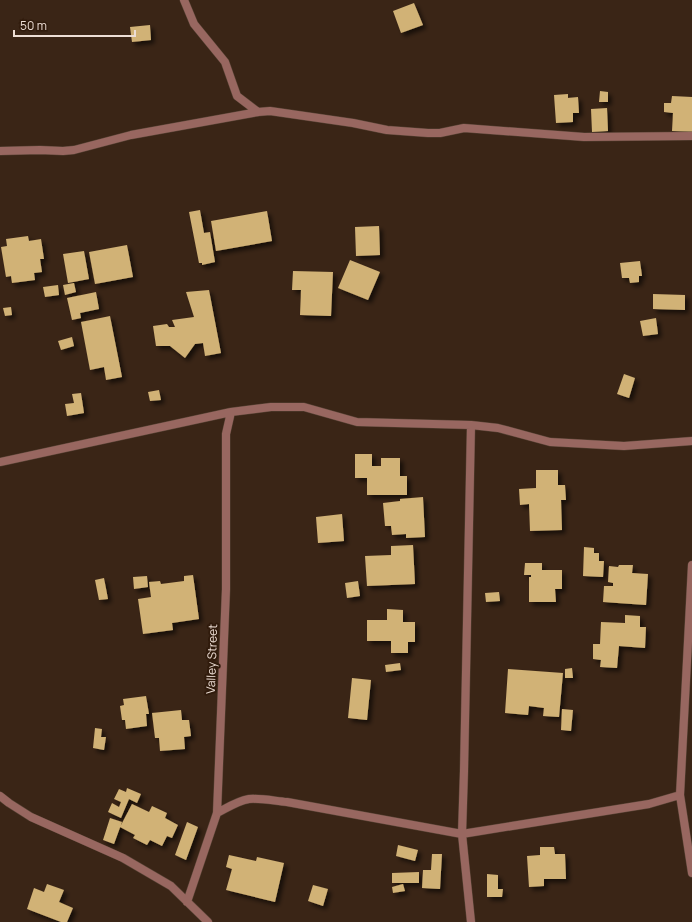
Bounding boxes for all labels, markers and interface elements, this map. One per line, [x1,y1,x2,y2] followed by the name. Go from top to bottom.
[14,12,135,38] scale bar
[20,17,47,34] text: 50 m
[202,624,221,694] street label: Valley Street

